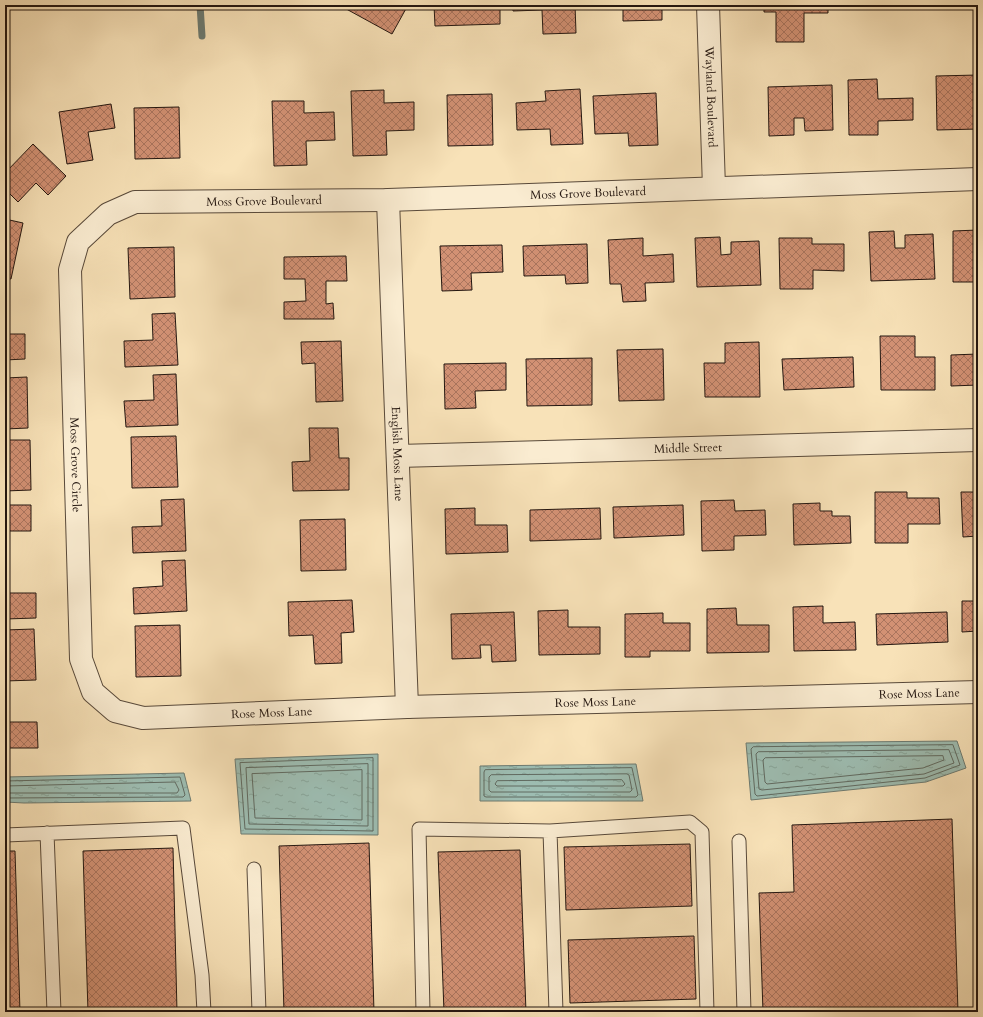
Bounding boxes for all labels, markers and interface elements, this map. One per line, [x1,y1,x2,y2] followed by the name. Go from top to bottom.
[701,45,721,148] street label: Wayland Boulevard
[530,183,647,203] street label: Moss Grove Boulevard
[206,192,323,210] street label: Moss Grove Boulevard
[388,406,407,502] street label: English Moss Lane
[66,417,85,513] street label: Moss Grove Circle
[654,439,722,457] street label: Middle Street
[878,684,960,703] street label: Rose Moss Lane
[555,693,636,711] street label: Rose Moss Lane
[231,703,313,722] street label: Rose Moss Lane

